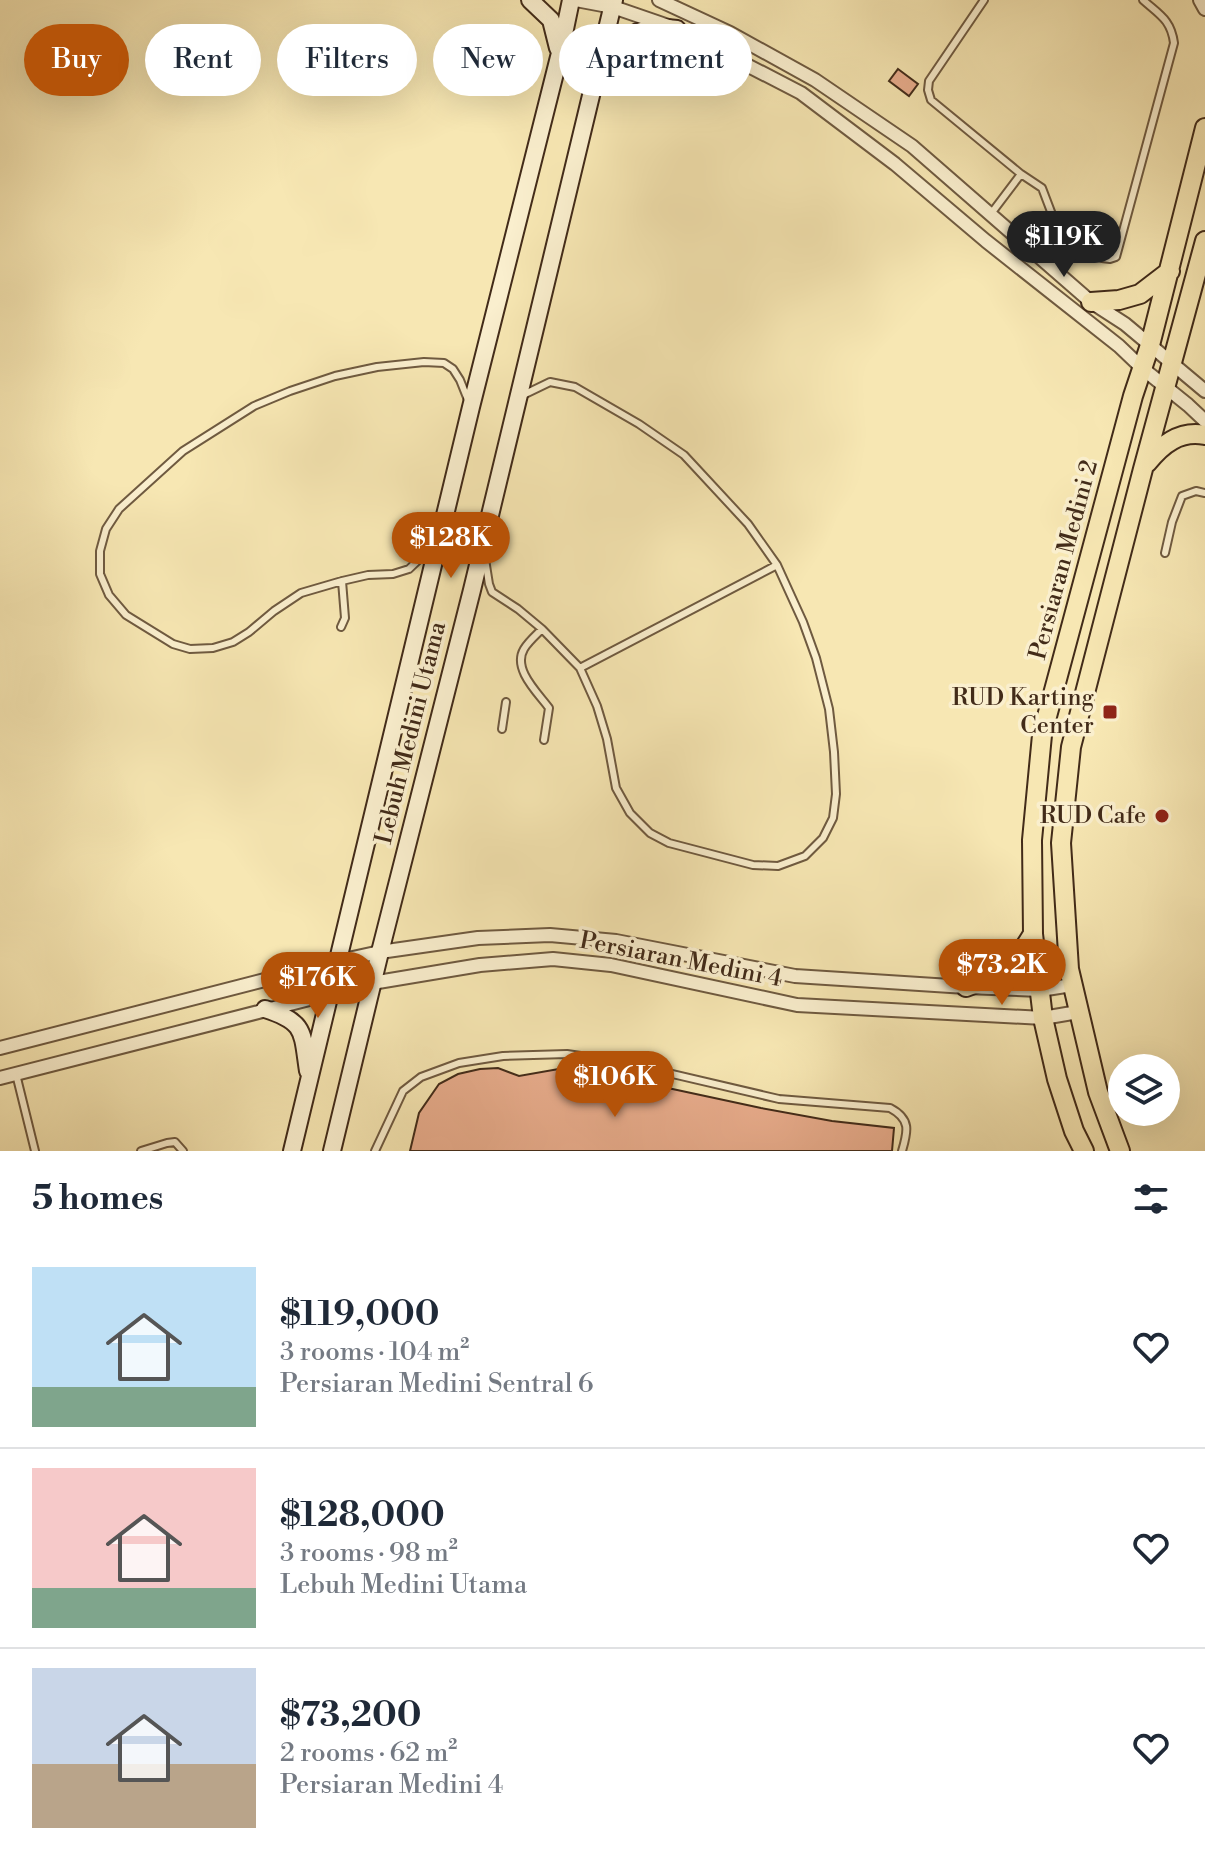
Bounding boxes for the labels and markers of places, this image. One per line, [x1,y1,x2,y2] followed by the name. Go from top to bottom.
[1008,211,1120,279] pin: $119K
[395,512,507,580] pin: $128K
[952,683,1095,741] place label: RUD Karting Center
[1101,703,1119,721] marker: RUD Karting Center
[1040,801,1146,831] place label: RUD Cafe
[1153,807,1171,825] marker: RUD Cafe
[937,939,1067,1007] pin: $73.2K
[262,952,374,1020] pin: $176K
[559,1051,671,1119] pin: $106K

